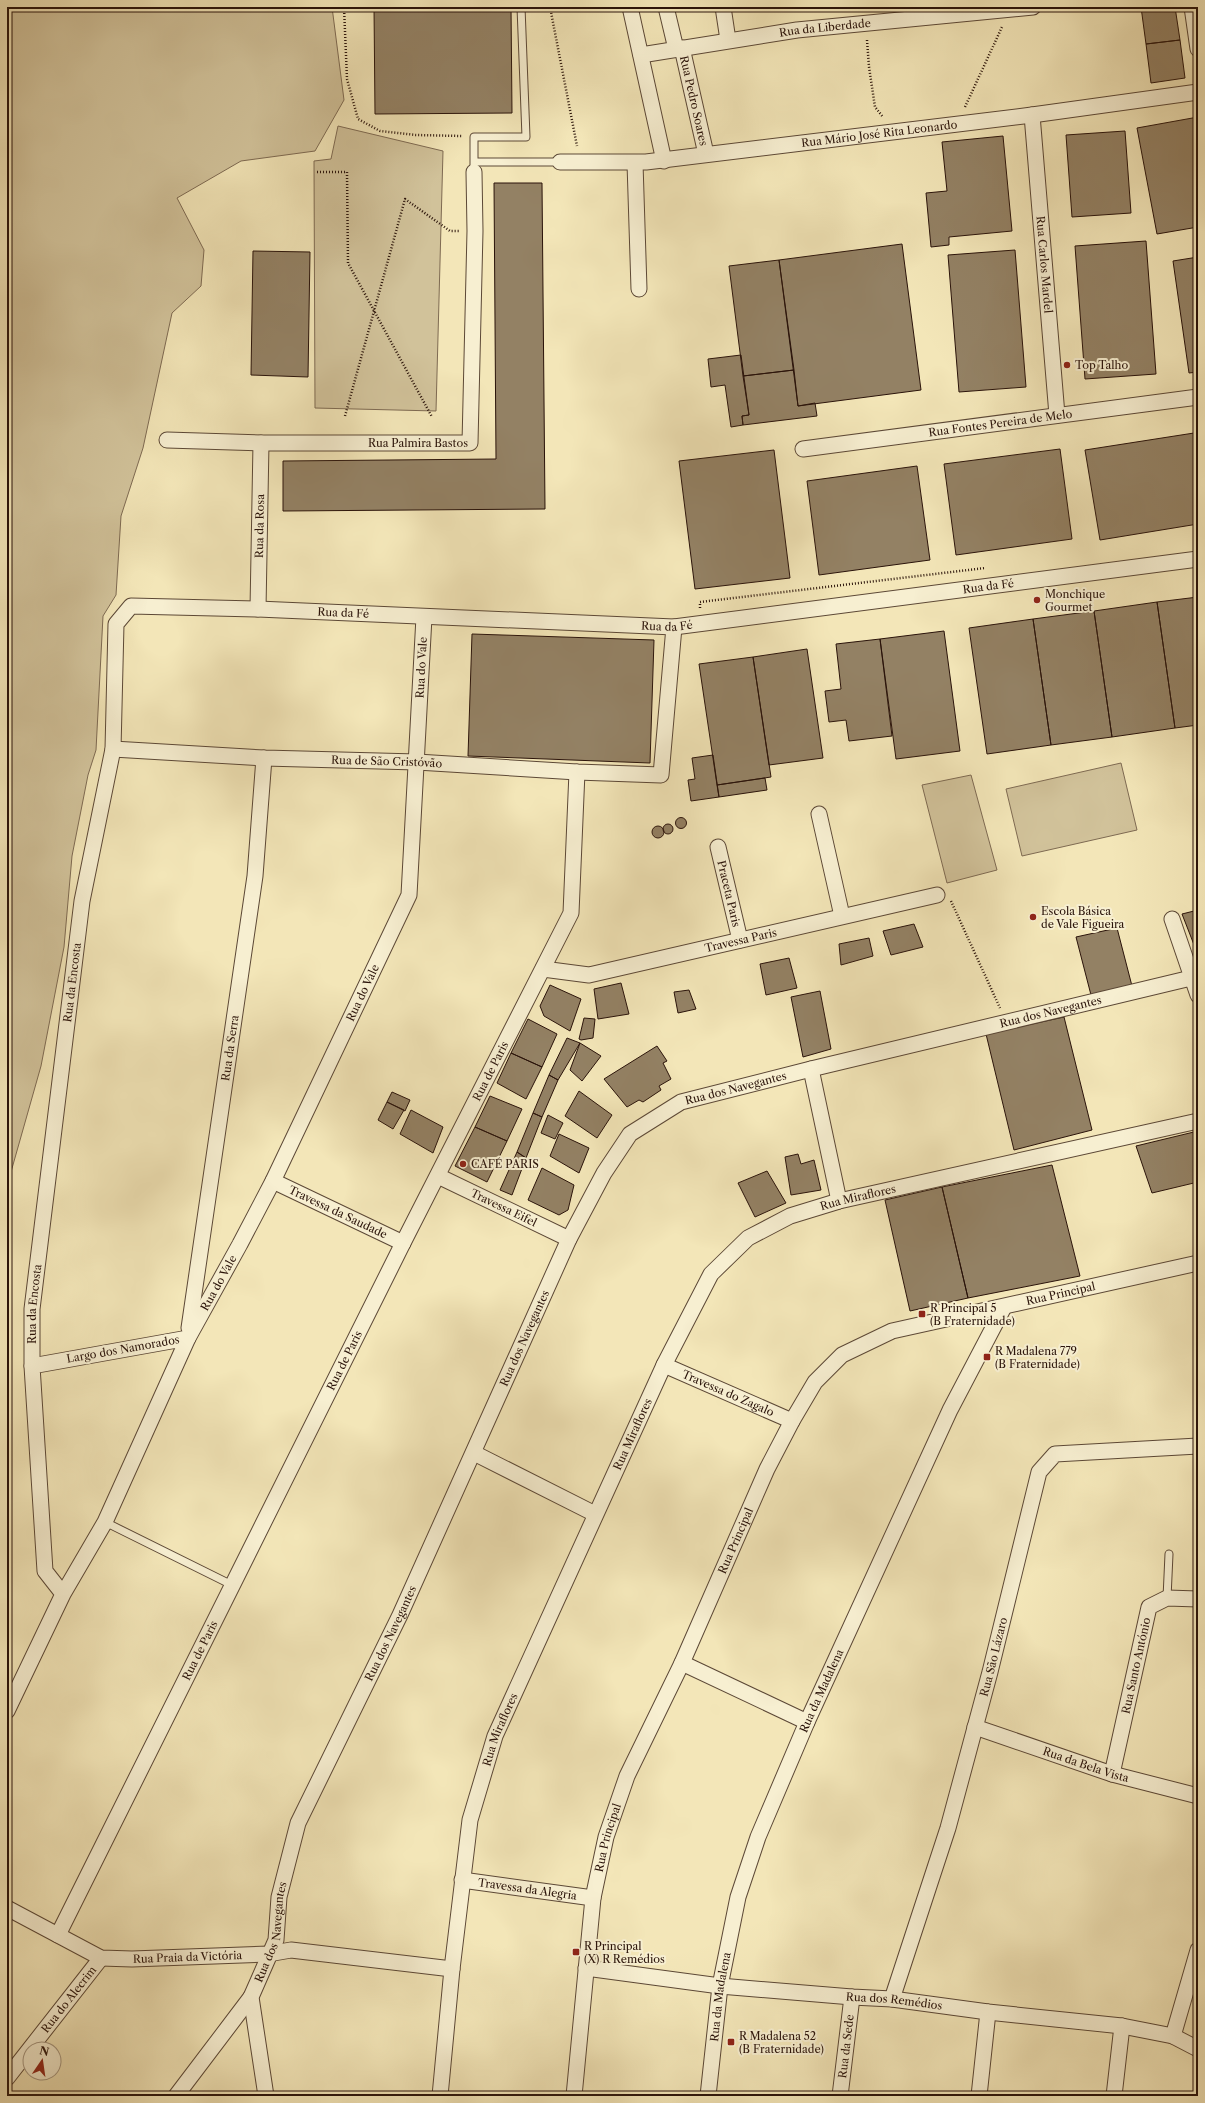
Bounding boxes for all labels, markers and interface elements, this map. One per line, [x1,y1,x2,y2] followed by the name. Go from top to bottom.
[778,16,871,40] street label: Rua da Liberdade
[677,54,711,147] street label: Rua Pedro Soares
[800,117,958,150] street label: Rua Mário José Rita Leonardo
[1033,215,1056,314] street label: Rua Carlos Mardel
[1075,358,1128,372] place label: Top Talho
[1062,360,1072,370] marker: Top Talho
[928,407,1073,439] street label: Rua Fontes Pereira de Melo
[368,436,468,450] street label: Rua Palmira Bastos
[252,494,267,558] street label: Rua da Rosa
[962,576,1015,596] street label: Rua da Fé
[1045,587,1105,614] place label: Monchique Gourmet
[1032,595,1042,605] marker: Monchique Gourmet
[317,605,369,621] street label: Rua da Fé
[641,618,693,634] street label: Rua da Fé
[413,636,430,699] street label: Rua do Vale
[331,753,443,771] street label: Rua de São Cristóvão
[714,859,744,929] street label: Praceta Paris
[1041,904,1125,931] place label: Escola Básica de Vale Figueira
[1028,912,1038,922] marker: Escola Básica de Vale Figueira
[703,925,778,955] street label: Travessa Paris
[60,942,84,1023] street label: Rua da Encosta
[343,962,382,1024] street label: Rua do Vale
[998,993,1103,1031] street label: Rua dos Navegantes
[218,1014,242,1082] street label: Rua da Serra
[469,1039,512,1103] street label: Rua de Paris
[684,1068,788,1108] street label: Rua dos Navegantes
[471,1157,539,1171] place label: CAFÉ PARIS
[458,1159,468,1169] marker: CAFÉ PARIS
[818,1181,897,1213] street label: Rua Miraflores
[286,1183,390,1241] street label: Travessa da Saudade
[468,1186,540,1230] street label: Travessa Eifel
[197,1253,240,1313] street label: Rua do Vale
[25,1263,44,1344] street label: Rua da Encosta
[1025,1279,1097,1308] street label: Rua Principal
[497,1288,552,1389] street label: Rua dos Navegantes
[930,1301,1015,1328] place label: R Principal 5 (B Fraternidade)
[917,1309,927,1319] marker: R Principal 5 (B Fraternidade)
[324,1328,365,1393] street label: Rua de Paris
[65,1332,181,1366] street label: Largo dos Namorados
[995,1344,1080,1371] place label: R Madalena 779 (B Fraternidade)
[982,1352,992,1362] marker: R Madalena 779 (B Fraternidade)
[680,1367,777,1419] street label: Travessa do Zagalo
[610,1396,655,1472] street label: Rua Miraflores
[715,1505,756,1576] street label: Rua Principal
[362,1583,419,1683] street label: Rua dos Navegantes
[977,1616,1010,1698] street label: Rua São Lázaro
[1119,1616,1154,1715] street label: Rua Santo António
[179,1618,221,1683] street label: Rua de Paris
[796,1647,847,1735] street label: Rua da Madalena
[479,1691,521,1768] street label: Rua Miraflores
[1041,1744,1130,1785] street label: Rua da Bela Vista
[592,1801,624,1873] street label: Rua Principal
[477,1875,578,1903] street label: Travessa da Alegria
[251,1880,290,1984] street label: Rua dos Navegantes
[584,1939,665,1966] place label: R Principal (X) R Remédios
[571,1947,581,1957] marker: R Principal (X) R Remédios
[133,1948,243,1966] street label: Rua Praia da Victória
[707,1951,734,2042] street label: Rua da Madalena
[38,1962,100,2035] street label: Rua do Alecrim
[845,1990,943,2013] street label: Rua dos Remédios
[835,2014,857,2079] street label: Rua da Sede
[739,2029,824,2056] place label: R Madalena 52 (B Fraternidade)
[726,2037,736,2047] marker: R Madalena 52 (B Fraternidade)
[22,2041,62,2081] north arrow
[38,2043,51,2059] text: N

